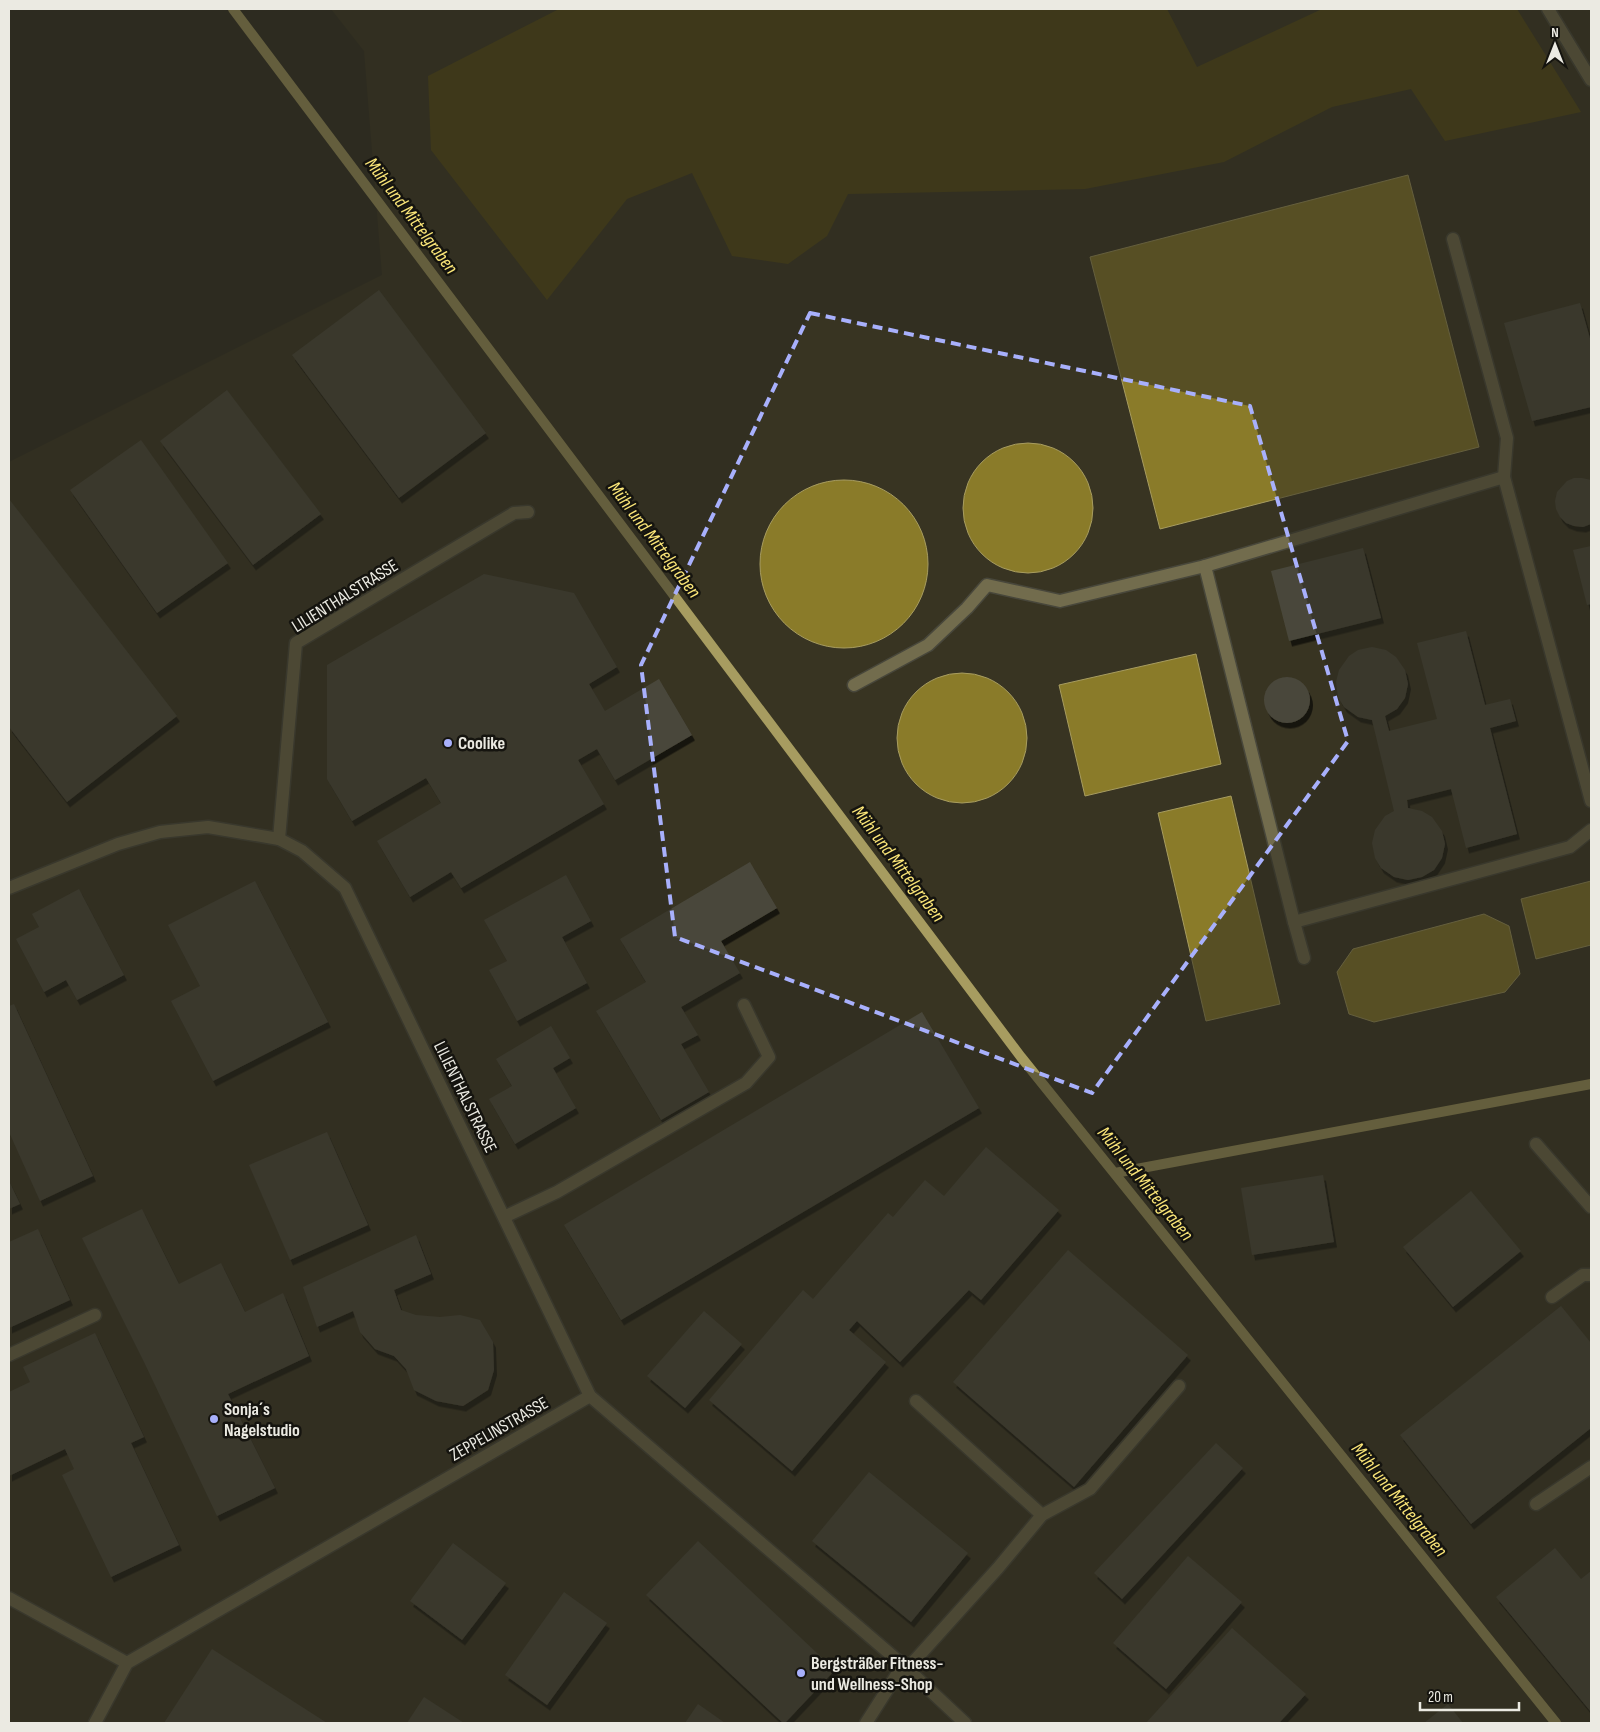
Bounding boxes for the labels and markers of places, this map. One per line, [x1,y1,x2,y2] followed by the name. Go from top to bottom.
[458,733,505,754] place label: Coolike
[442,737,454,749] marker: Coolike
[224,1399,300,1441] place label: Sonja´s Nagelstudio
[208,1413,220,1425] marker: Sonja´s Nagelstudio
[811,1653,943,1695] place label: Bergsträßer Fitness- und Wellness-Shop
[795,1667,807,1679] marker: Bergsträßer Fitness- und Wellness-Shop

